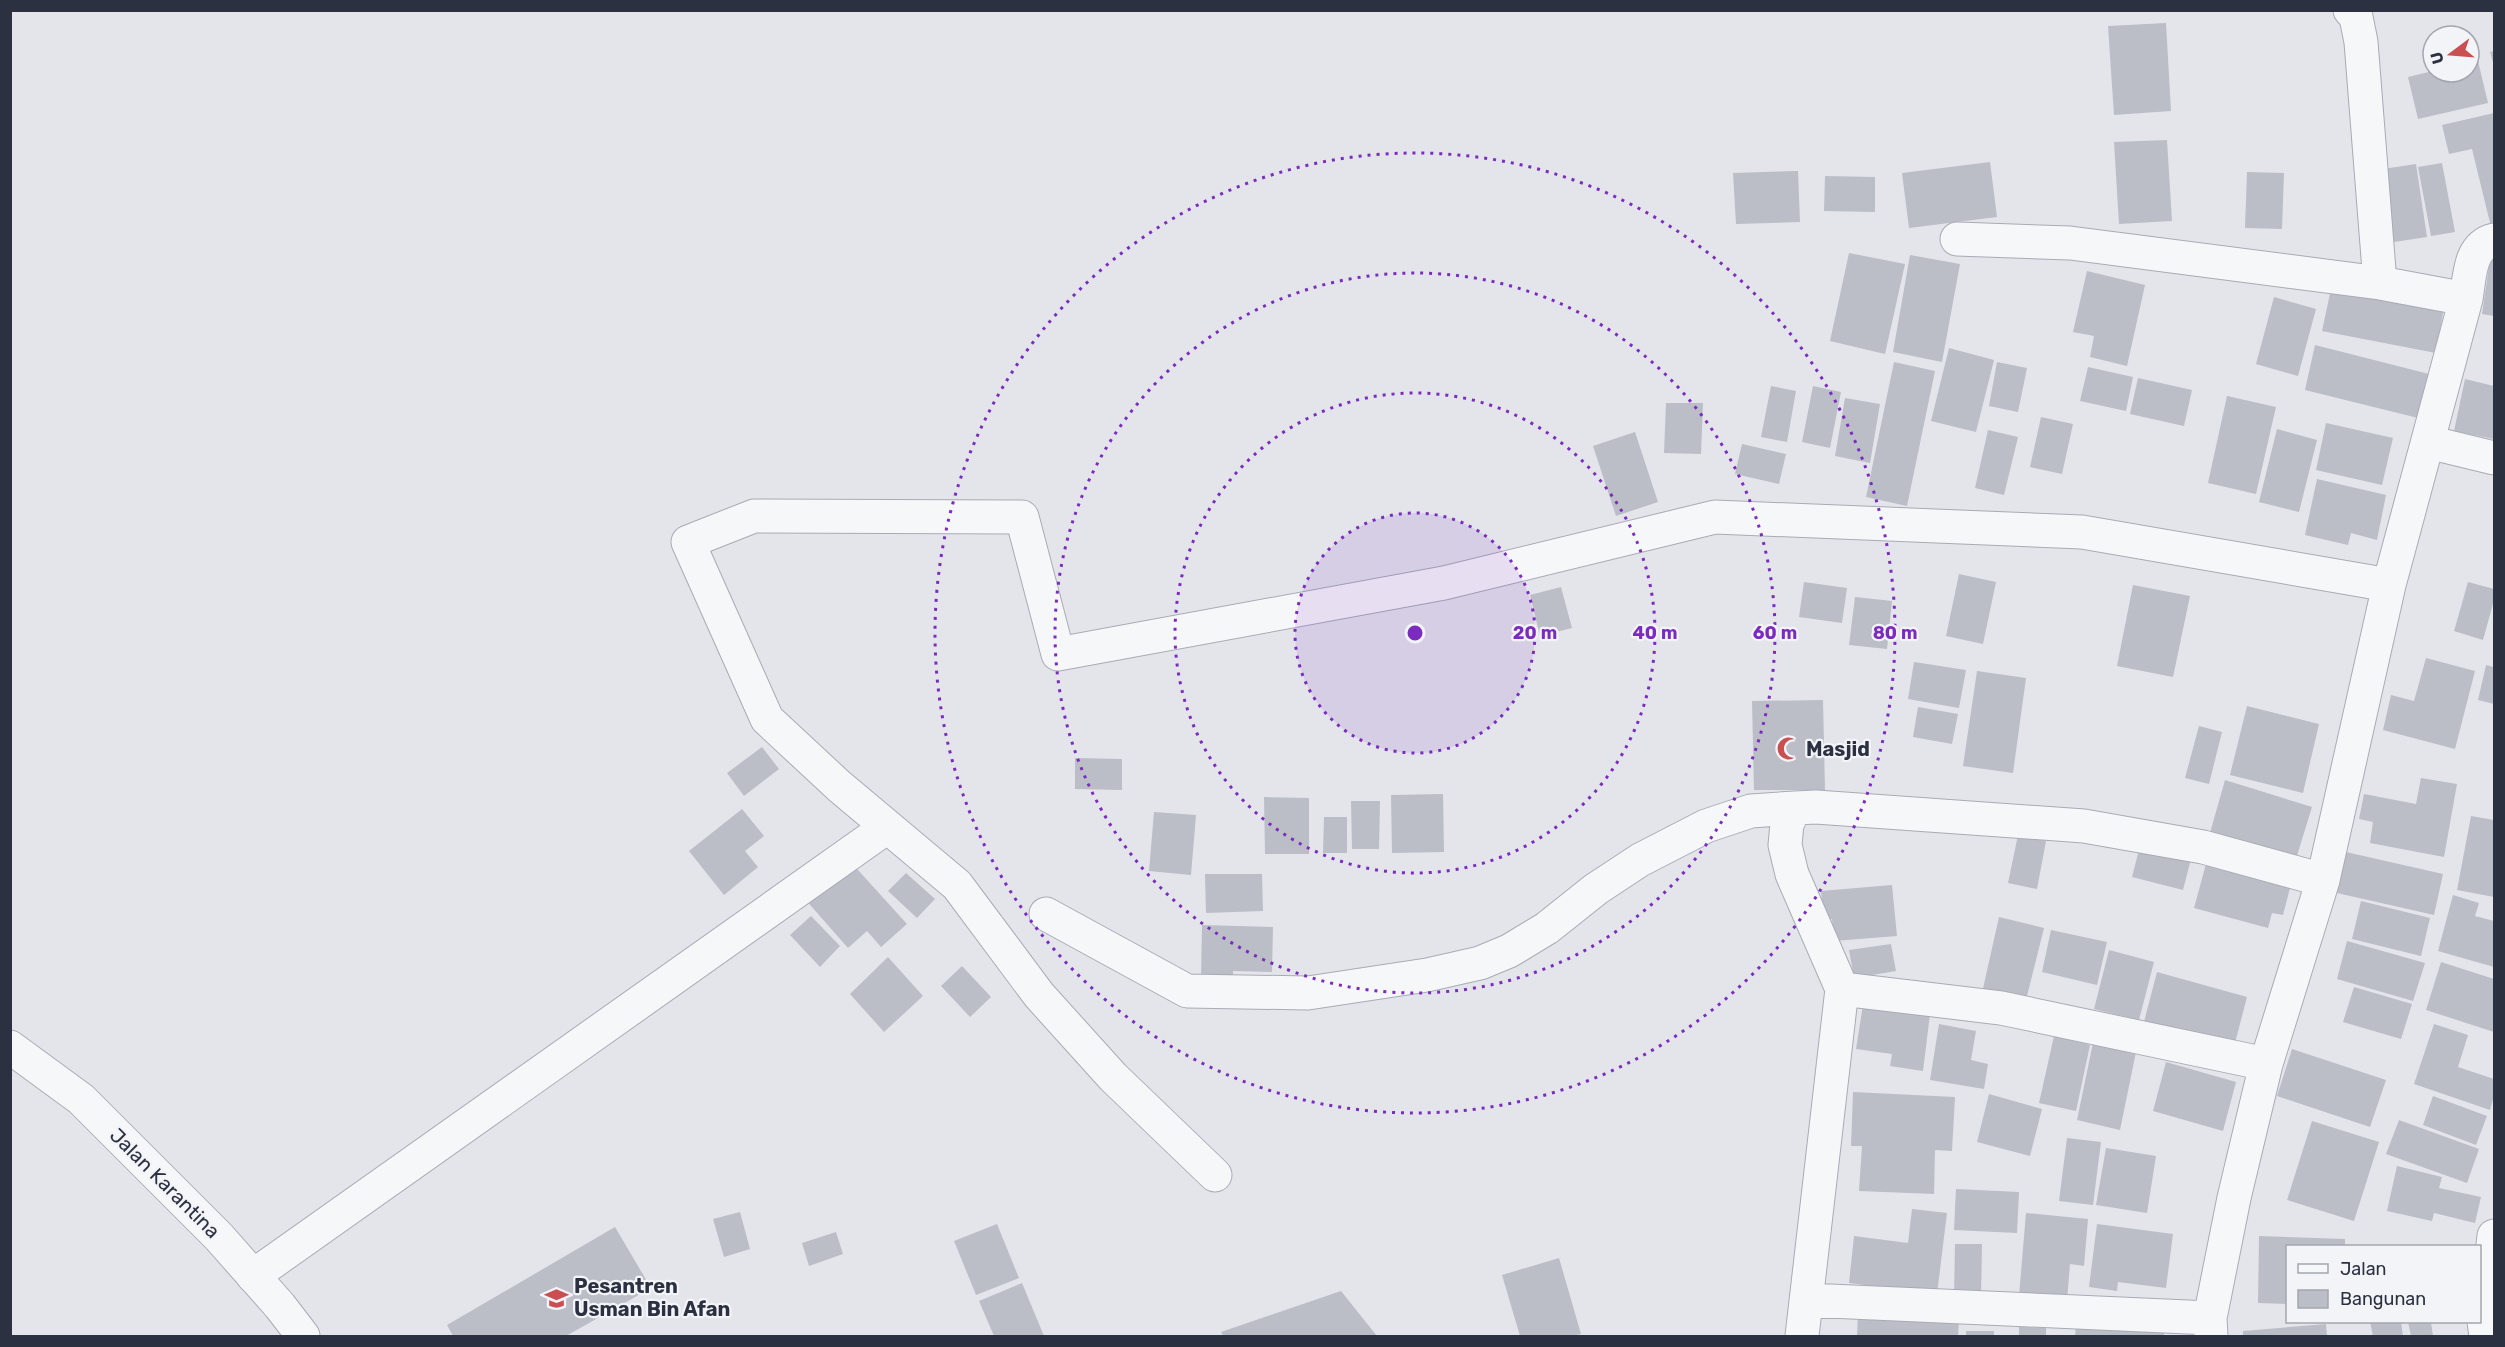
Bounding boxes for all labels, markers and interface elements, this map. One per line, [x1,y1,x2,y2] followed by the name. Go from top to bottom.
[2421,24,2481,84] north arrow
[2426,50,2448,66] text: U
[1513,622,1557,644] text: 20 m
[1633,622,1677,644] text: 40 m
[1753,622,1797,644] text: 60 m
[1873,622,1917,644] text: 80 m
[1405,623,1425,643] centre of rings
[1775,736,1801,762] mosque icon: Masjid
[1806,737,1870,761] place label: Masjid
[105,1123,225,1243] street label: Jalan Karantina
[2286,1245,2481,1323] legend
[2340,1258,2387,1280] text: Jalan
[574,1274,730,1321] place label: Pesantren Usman Bin Afan
[543,1285,569,1311] school or university icon: Pesantren Usman Bin Afan
[2340,1288,2426,1310] text: Bangunan

